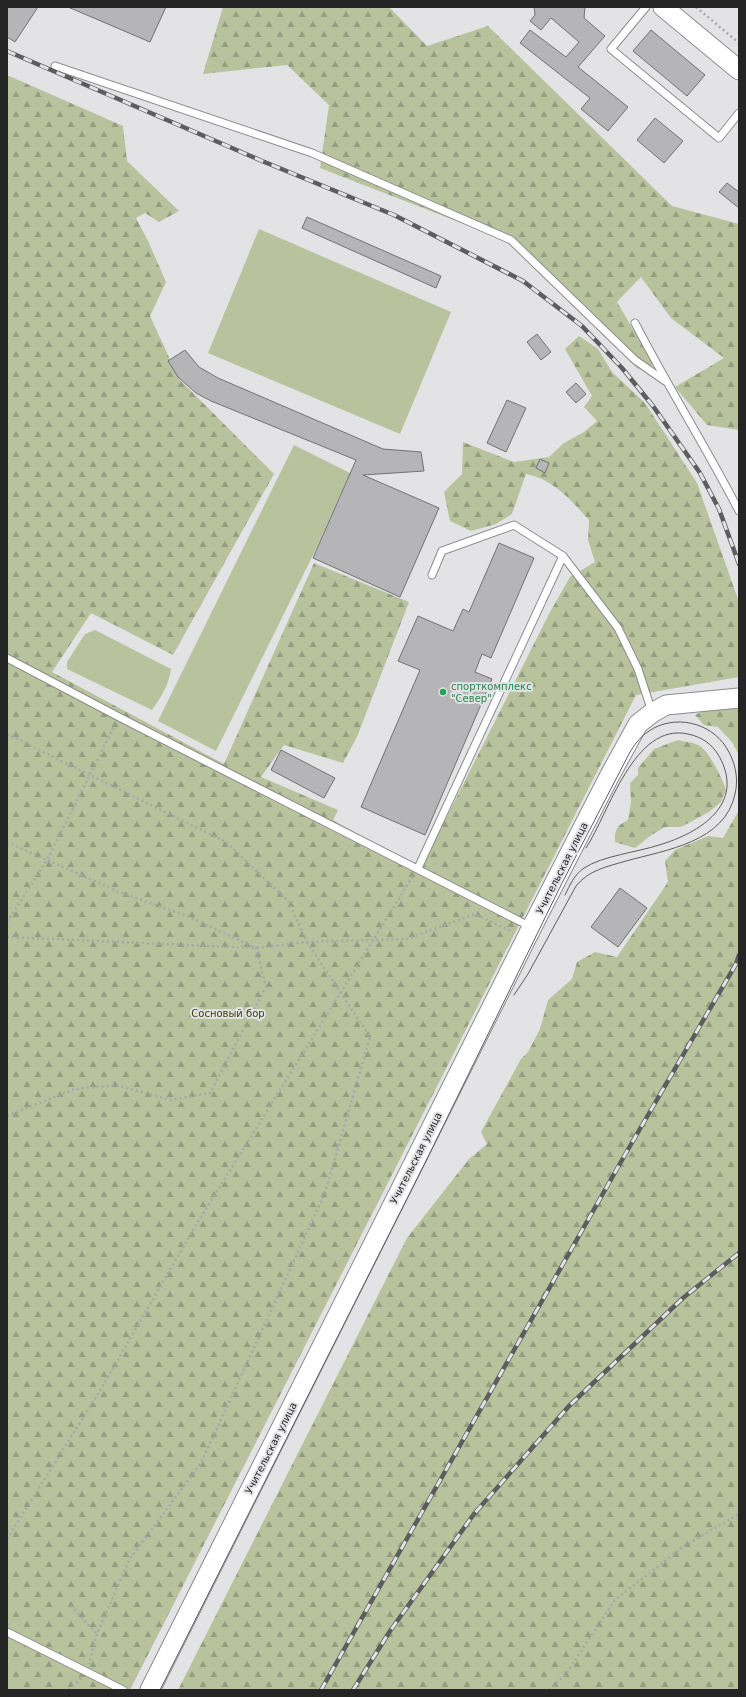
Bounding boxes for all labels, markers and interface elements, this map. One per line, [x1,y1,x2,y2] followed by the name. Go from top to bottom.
[451,681,532,704] place label: спорткомплекс "Север"
[438,687,448,697] marker: спорткомплекс "Север"
[534,820,590,916] street label: Учительская улица
[191,1008,265,1019] park label: Сосновый бор
[388,1110,444,1206] street label: Учительская улица
[243,1400,299,1496] street label: Учительская улица

